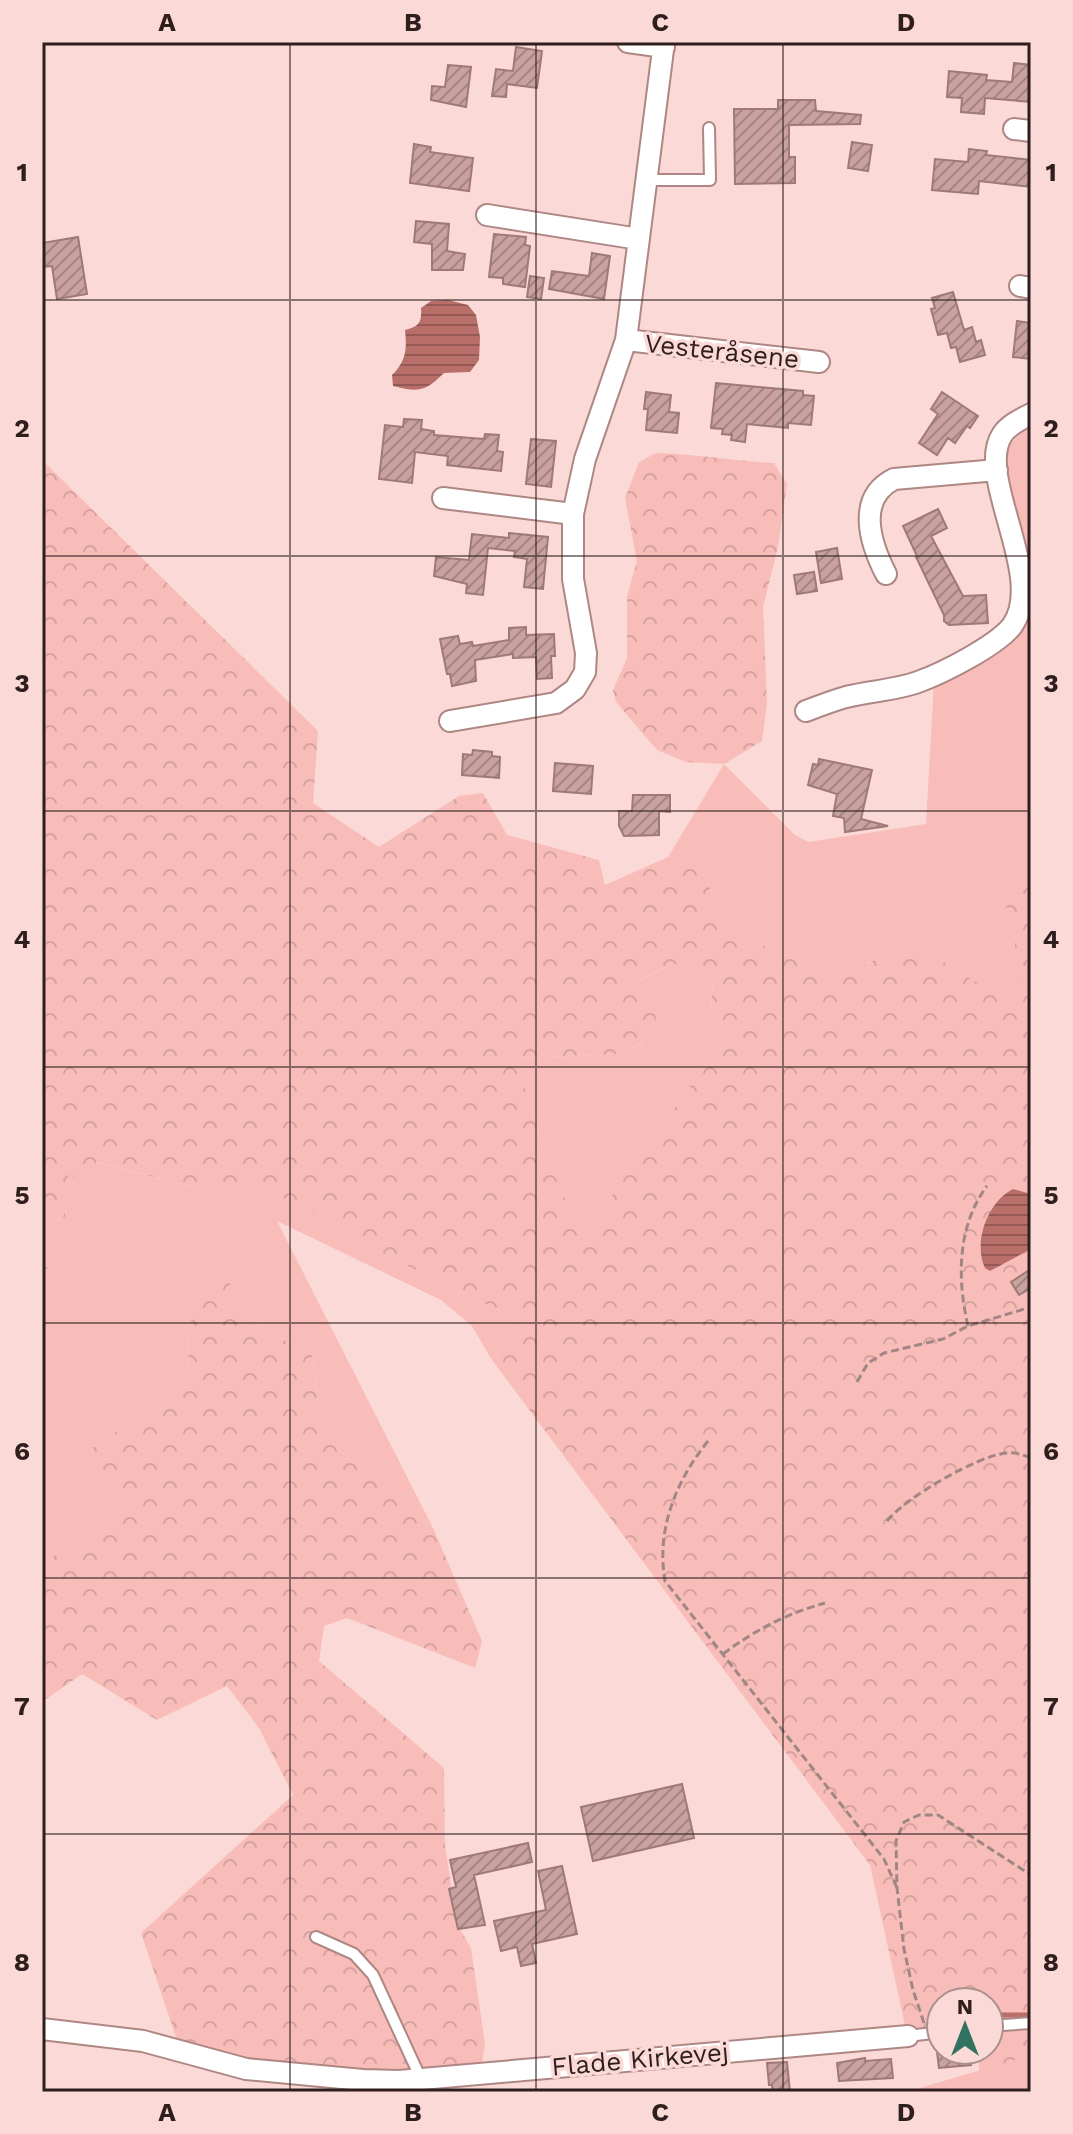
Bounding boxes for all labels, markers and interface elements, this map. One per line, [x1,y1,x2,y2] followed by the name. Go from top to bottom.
[158,7,176,37] text: A
[404,7,422,37] text: B
[651,7,669,37] text: C
[897,7,915,37] text: D
[16,157,28,187] text: 1
[1045,157,1057,187] text: 1
[643,328,801,374] street label: Vesteråsene
[14,413,30,443] text: 2
[1043,413,1059,443] text: 2
[14,668,30,698] text: 3
[1043,668,1059,698] text: 3
[14,924,31,954] text: 4
[1043,924,1060,954] text: 4
[14,1180,30,1210] text: 5
[1043,1180,1059,1210] text: 5
[14,1436,30,1466] text: 6
[1043,1436,1059,1466] text: 6
[14,1691,30,1721] text: 7
[1043,1691,1059,1721] text: 7
[14,1947,30,1977] text: 8
[1043,1947,1059,1977] text: 8
[925,1986,1005,2066] north arrow
[957,1994,973,2019] text: N
[550,2036,730,2082] street label: Flade Kirkevej
[158,2097,176,2127] text: A
[404,2097,422,2127] text: B
[651,2097,669,2127] text: C
[897,2097,915,2127] text: D

